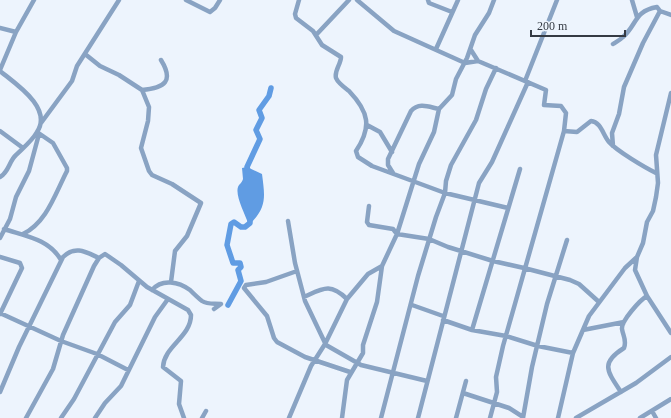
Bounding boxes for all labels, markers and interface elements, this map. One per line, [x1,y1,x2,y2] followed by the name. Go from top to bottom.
[531,12,625,38] scale bar
[537,19,568,33] text: 200 m

